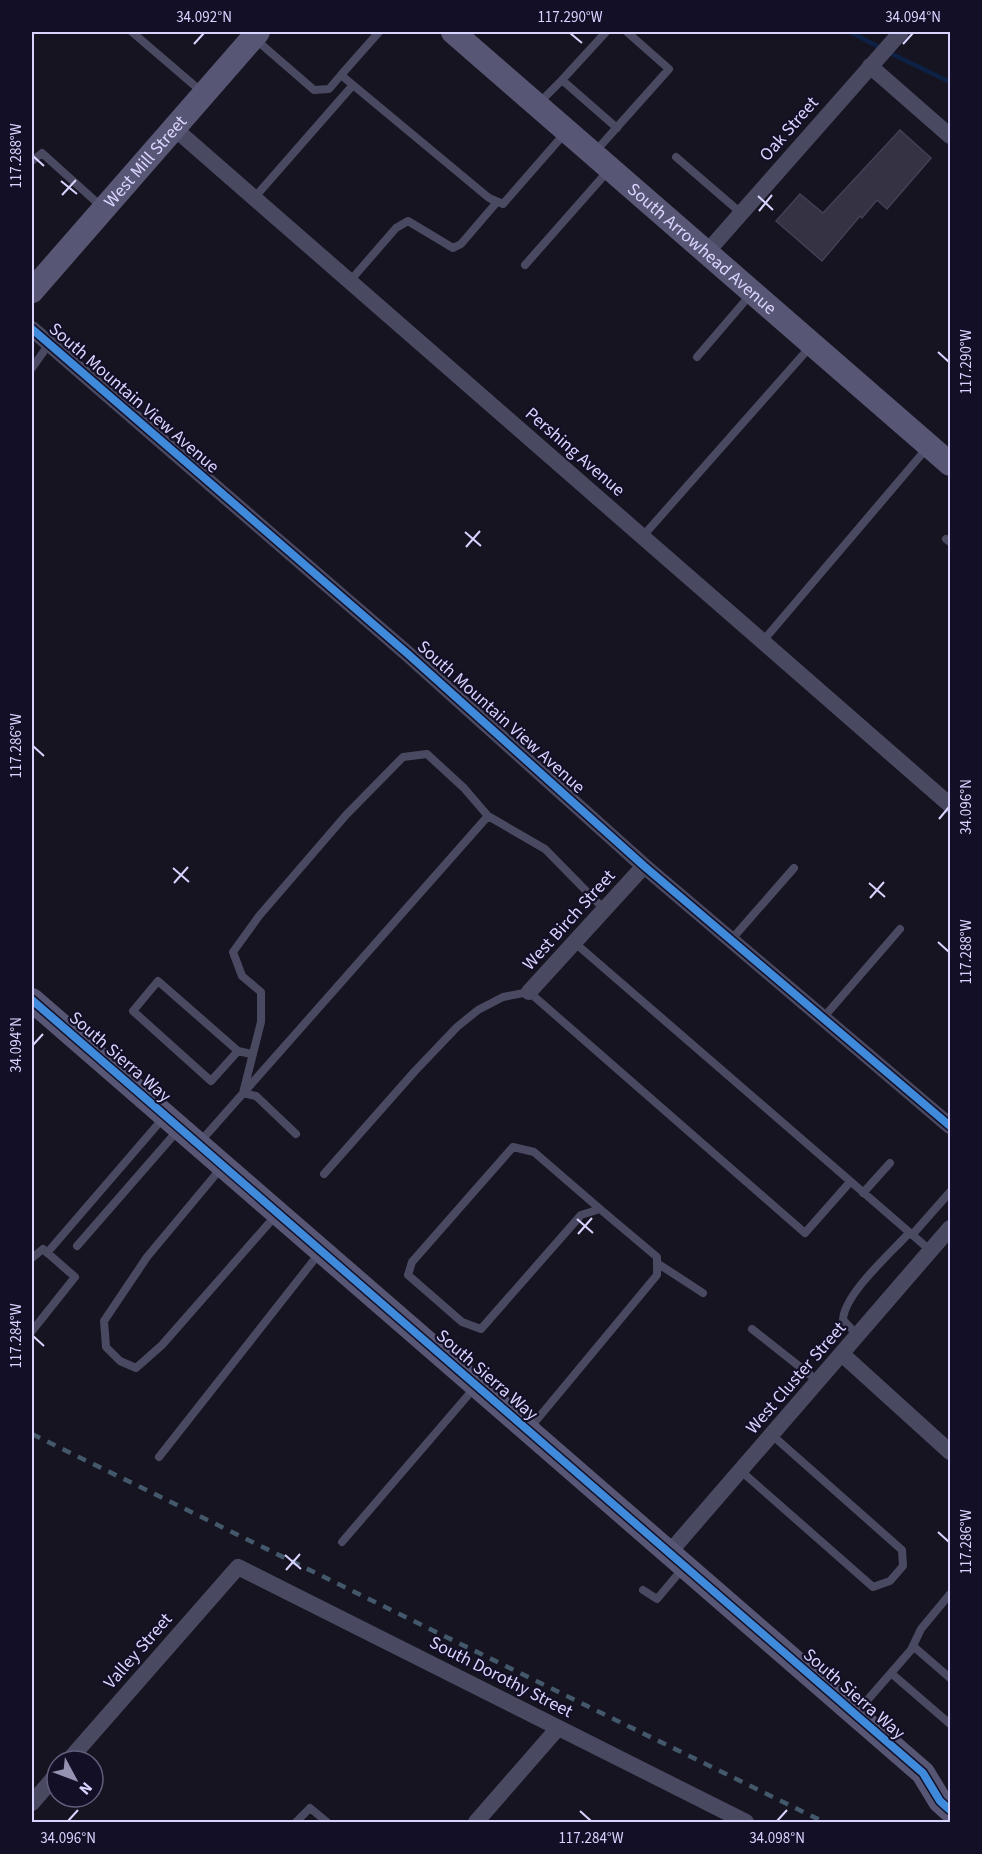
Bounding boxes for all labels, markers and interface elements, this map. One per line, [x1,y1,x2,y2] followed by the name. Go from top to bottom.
[176,7,232,28] text: 34.092°N
[537,7,603,28] text: 117.290°W
[885,7,941,28] text: 34.094°N
[754,91,824,167] street label: Oak Street
[98,110,192,213] street label: West Mill Street
[6,123,27,189] text: 117.288°W
[622,177,782,320] street label: South Arrowhead Avenue
[43,317,225,479] street label: South Mountain View Avenue
[956,329,977,395] text: 117.290°W
[520,402,630,502] street label: Pershing Avenue
[411,635,591,799] street label: South Mountain View Avenue
[6,713,27,779] text: 117.286°W
[956,779,977,835] text: 34.096°N
[517,864,621,976] street label: West Birch Street
[956,919,977,985] text: 117.288°W
[64,1006,177,1109] street label: South Sierra Way
[6,1017,27,1073] text: 34.094°N
[6,1303,27,1369] text: 117.284°W
[740,1316,852,1440] street label: West Cluster Street
[431,1324,544,1427] street label: South Sierra Way
[956,1509,977,1575] text: 117.286°W
[98,1608,178,1694] street label: Valley Street
[425,1630,577,1724] street label: South Dorothy Street
[798,1643,911,1746] street label: South Sierra Way
[45,1749,105,1809] north arrow
[74,1777,97,1799] text: N
[40,1828,96,1849] text: 34.096°N
[558,1828,624,1849] text: 117.284°W
[749,1828,805,1849] text: 34.098°N

